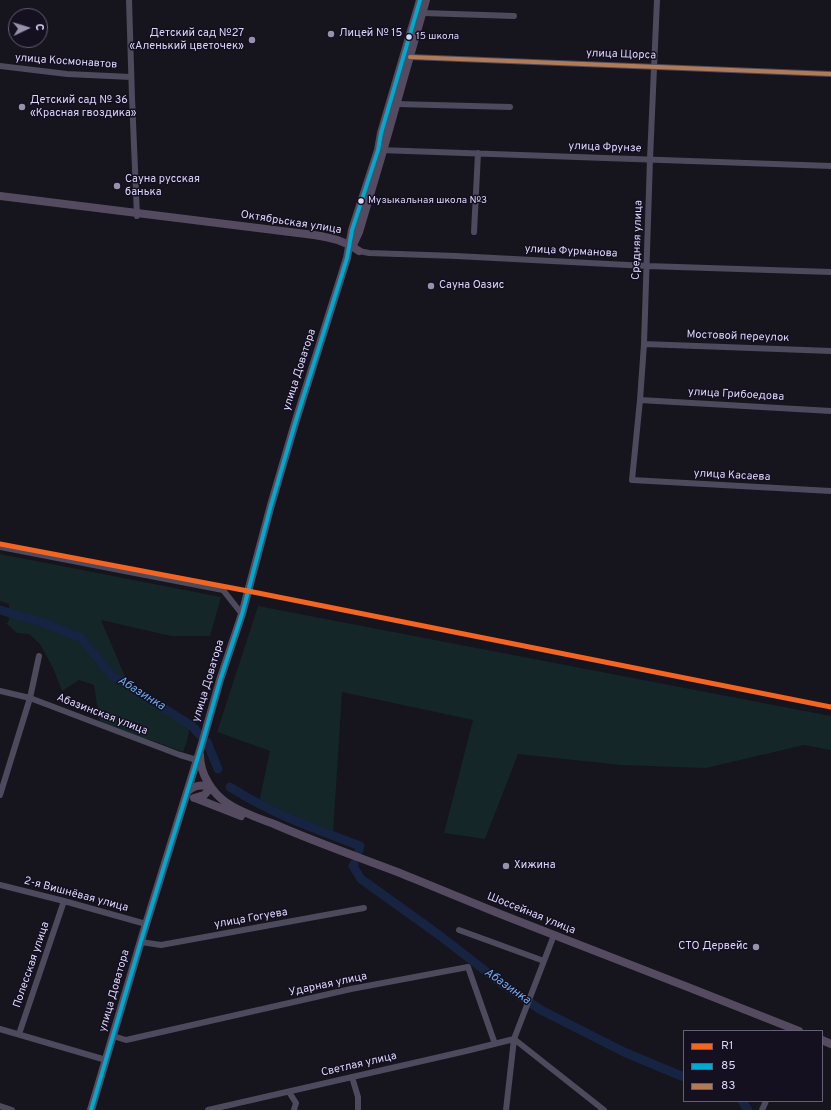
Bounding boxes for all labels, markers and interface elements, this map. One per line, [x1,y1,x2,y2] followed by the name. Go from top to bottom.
[8,8,48,48] north arrow
[32,23,46,31] text: С
[129,27,244,53] place label: Детский сад №27 «Аленький цветочек»
[339,27,402,41] place label: Лицей № 15
[326,29,336,39] marker: Лицей № 15
[416,31,459,43] place label: 15 школа
[404,32,414,42] marker: 15 школа
[247,35,257,45] marker: Детский сад №27 «Аленький цветочек»
[586,47,656,63] street label: улица Щорса
[14,52,118,72] street label: улица Космонавтов
[30,94,136,120] place label: Детский сад № 36 «Красная гвоздика»
[17,102,27,112] marker: Детский сад № 36 «Красная гвоздика»
[568,140,642,156] street label: улица Фрунзе
[125,173,200,199] place label: Сауна русская банька
[112,181,122,191] marker: Сауна русская банька
[368,195,487,207] place label: Музыкальная школа №3
[356,196,366,206] marker: Музыкальная школа №3
[630,200,646,280] street label: Средняя улица
[240,209,342,237] street label: Октябрьская улица
[524,243,618,261] street label: улица Фурманова
[439,279,504,293] place label: Сауна Оазис
[426,281,436,291] marker: Сауна Оазис
[281,327,319,413] street label: улица Доватора
[686,329,790,345] street label: Мостовой переулок
[688,386,784,404] street label: улица Грибоедова
[693,467,771,485] street label: улица Касаева
[190,638,228,724] street label: улица Доватора
[115,674,167,714] water label: Абазинка
[55,692,149,738] street label: Абазинская улица
[514,859,555,873] place label: Хижина
[501,861,511,871] marker: Хижина
[22,875,130,915] street label: 2-я Вишнёвая улица
[485,890,577,938] street label: Шоссейная улица
[213,906,289,932] street label: улица Гогуева
[11,920,53,1010] street label: Полесская улица
[678,940,748,954] place label: СТО Дервейс
[751,942,761,952] marker: СТО Дервейс
[97,948,133,1034] street label: улица Доватора
[481,966,533,1008] water label: Абазинка
[288,970,368,1000] street label: Ударная улица
[683,1030,823,1102] legend
[721,1038,733,1054] text: R1
[320,1050,398,1080] street label: Светлая улица
[721,1058,736,1074] text: 85
[721,1078,736,1094] text: 83

